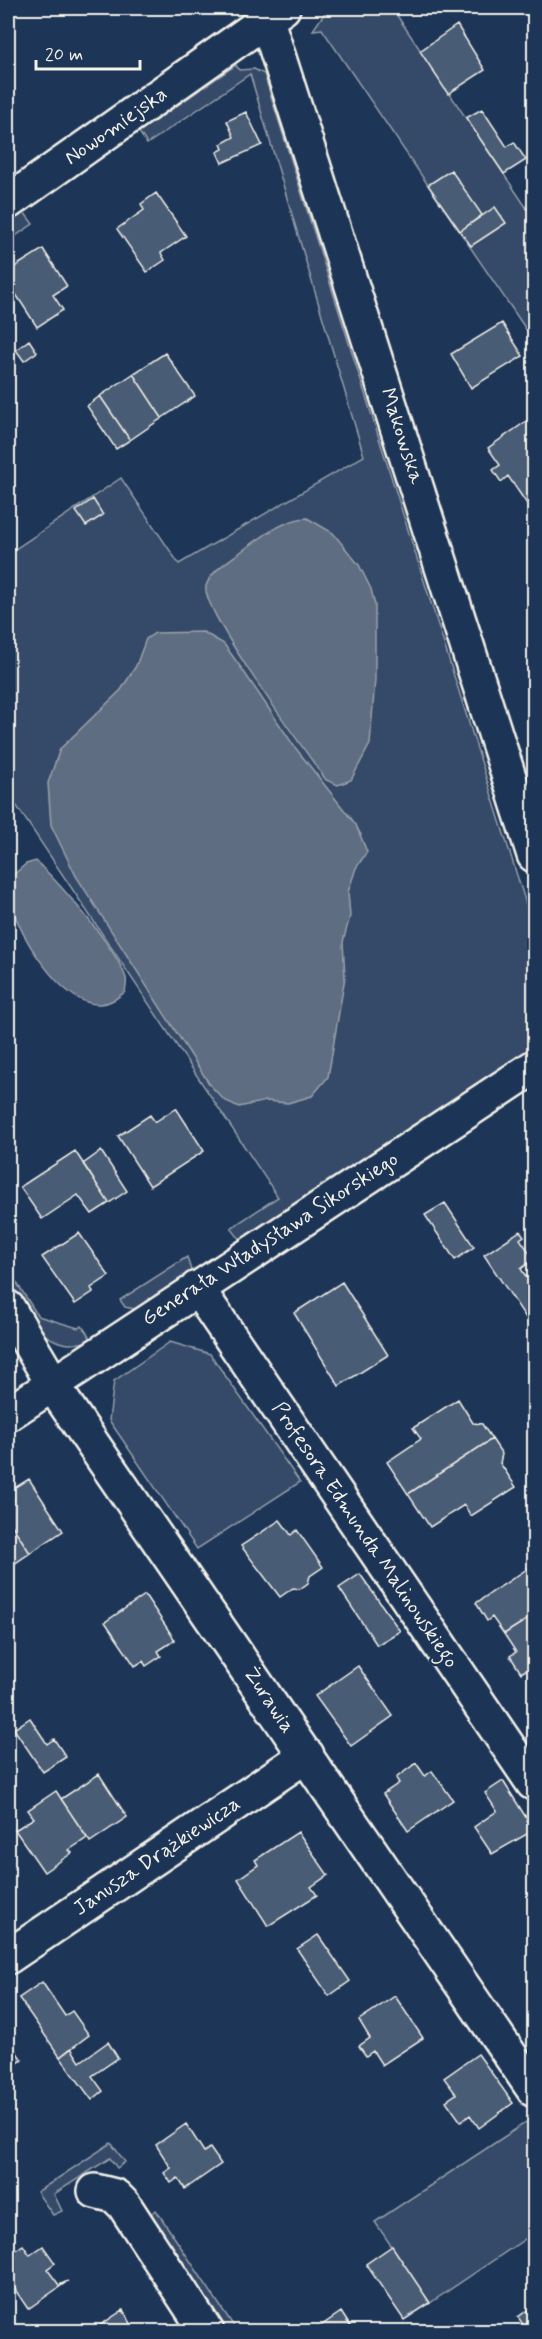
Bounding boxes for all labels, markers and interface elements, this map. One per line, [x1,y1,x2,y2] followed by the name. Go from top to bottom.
[36,33,140,71] scale bar
[45,43,83,67] text: 20 m
[59,80,173,172] street label: Nowomiejska
[373,384,431,488] street label: Makowska
[136,1145,404,1333] street label: Generała Władysława Sikorskiego
[263,1396,465,1675] street label: Profesora Edmunda Malinowskiego
[237,1661,301,1739] street label: Żurawia
[68,1790,246,1922] street label: Janusza Drążkiewicza

